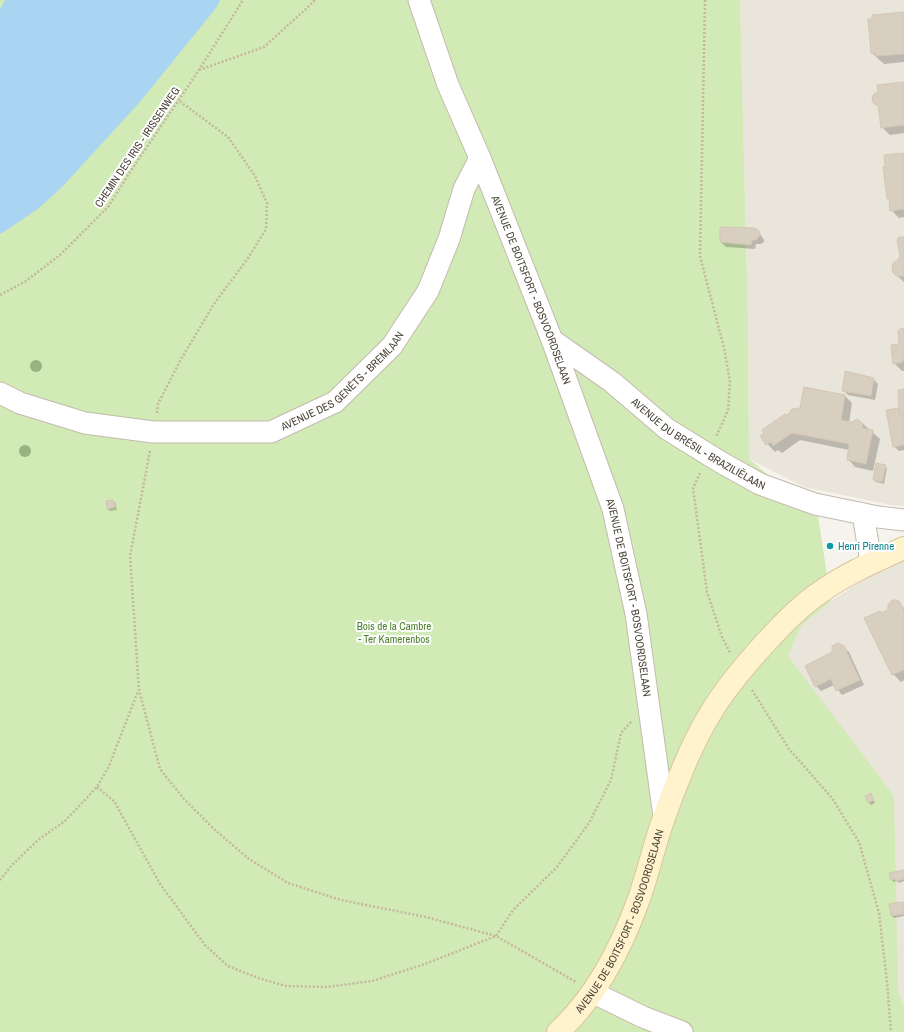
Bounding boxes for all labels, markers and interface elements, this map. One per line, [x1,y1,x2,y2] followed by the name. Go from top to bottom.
[91,84,183,210] street label: CHEMIN DES IRIS - IRISSENWEG
[488,192,574,386] street label: AVENUE DE BOITSFORT - BOSVOORDSELAAN
[278,329,407,434] street label: AVENUE DES GENÊTS - BREMLAAN
[628,394,768,492] street label: AVENUE DU BRÉSIL - BRAZILIËLAAN
[602,496,654,697] street label: AVENUE DE BOITSFORT - BOSVOORDSELAAN
[838,539,894,553] place label: Henri Pirenne
[825,541,835,551] marker: Henri Pirenne
[357,619,431,646] park label: Bois de la Cambre - Ter Kamerenbos
[572,827,667,1017] street label: AVENUE DE BOITSFORT - BOSVOORDSELAAN

